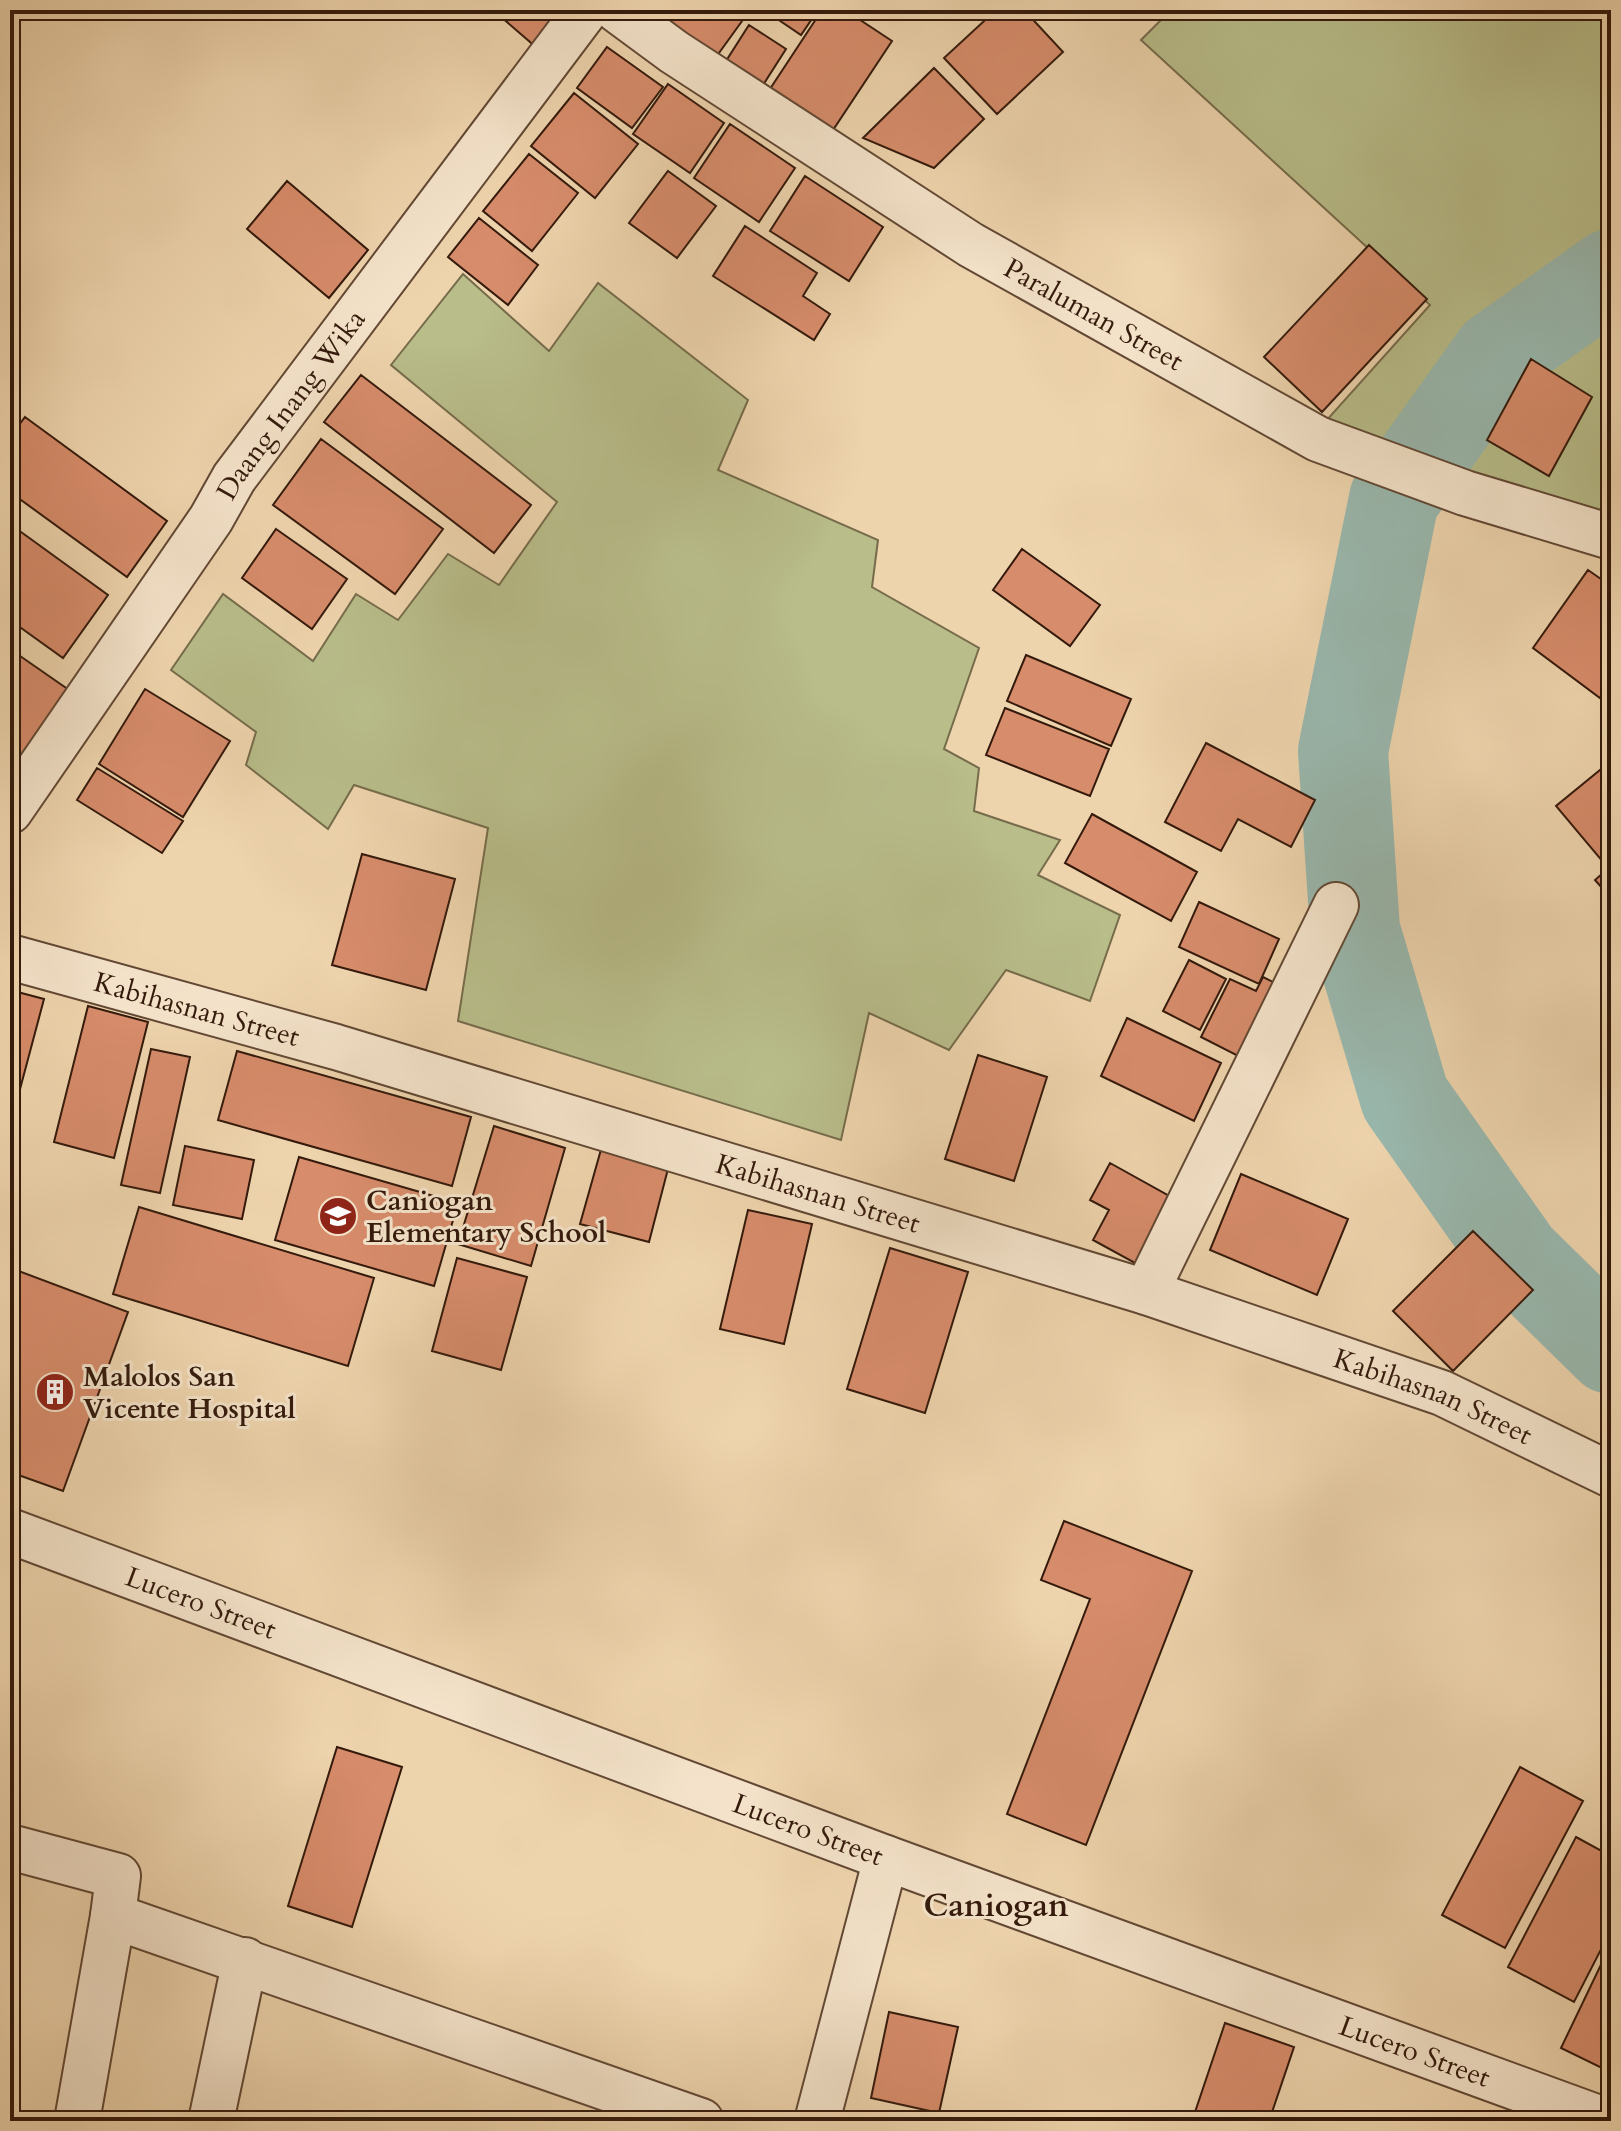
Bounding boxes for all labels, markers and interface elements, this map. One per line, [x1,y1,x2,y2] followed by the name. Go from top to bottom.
[997,249,1190,380] street label: Paraluman Street
[208,302,374,507] street label: Daang Inang Wika
[90,963,304,1056] street label: Kabihasnan Street
[711,1145,925,1243] street label: Kabihasnan Street
[366,1182,606,1252] place label: Caniogan Elementary School
[317,1195,359,1237] school or university icon: Caniogan Elementary School
[1329,1339,1539,1454] street label: Kabihasnan Street
[83,1358,296,1428] place label: Malolos San Vicente Hospital
[34,1371,76,1413] building icon: Malolos San Vicente Hospital
[120,1558,282,1649] street label: Lucero Street
[727,1784,889,1875] street label: Lucero Street
[923,1884,1069,1928] district label: Caniogan
[1334,2007,1495,2097] street label: Lucero Street

